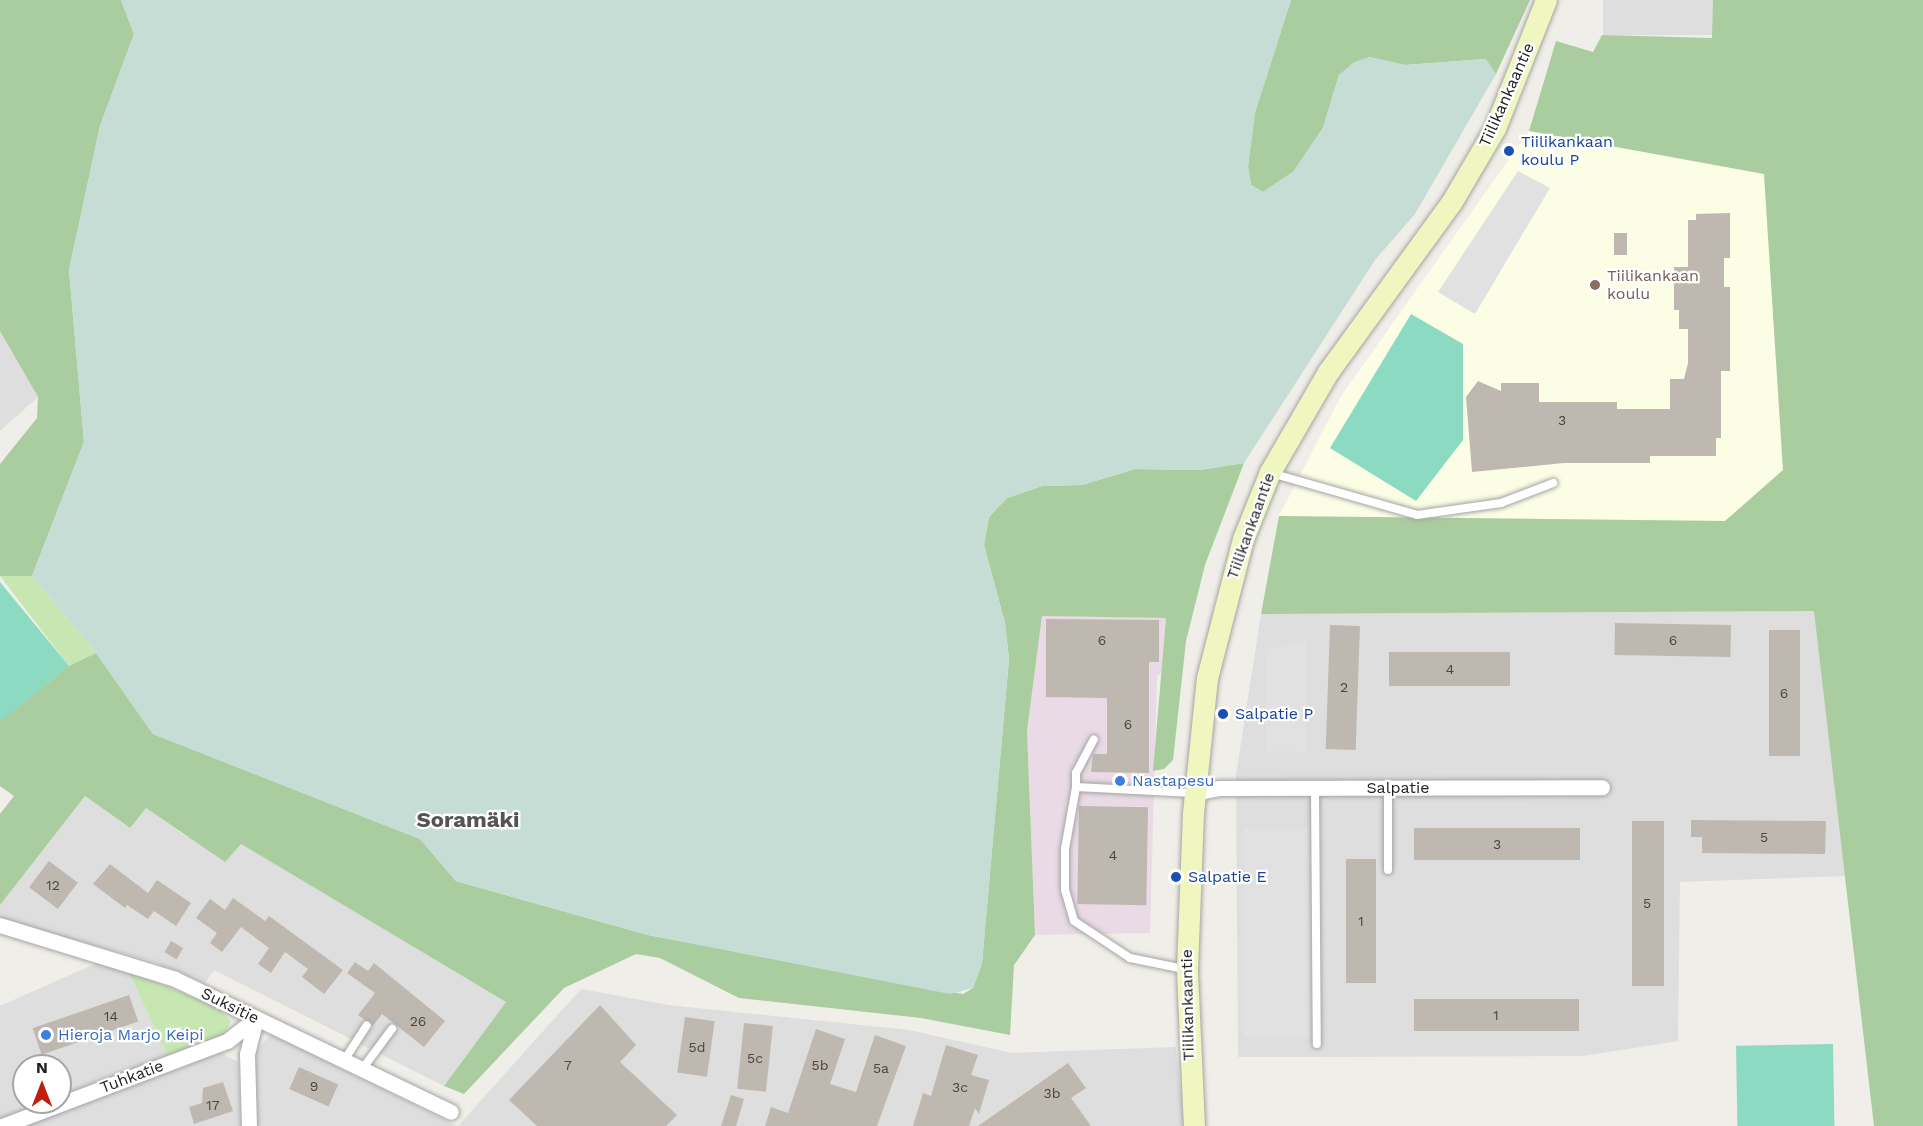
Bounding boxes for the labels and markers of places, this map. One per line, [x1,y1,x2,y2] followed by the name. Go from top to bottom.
[1521,132,1613,170] place label: Tiilikankaan koulu P
[1502,144,1516,158] marker: Tiilikankaan koulu P
[1607,266,1699,304] place label: Tiilikankaan koulu
[1588,278,1602,292] marker: Tiilikankaan koulu
[1235,704,1313,724] place label: Salpatie P
[1216,707,1230,721] marker: Salpatie P
[1132,771,1214,791] place label: Nastapesu
[1113,774,1127,788] marker: Nastapesu
[1188,867,1267,887] place label: Salpatie E
[1169,870,1183,884] marker: Salpatie E
[58,1025,204,1045] place label: Hieroja Marjo Keipi
[39,1028,53,1042] marker: Hieroja Marjo Keipi

